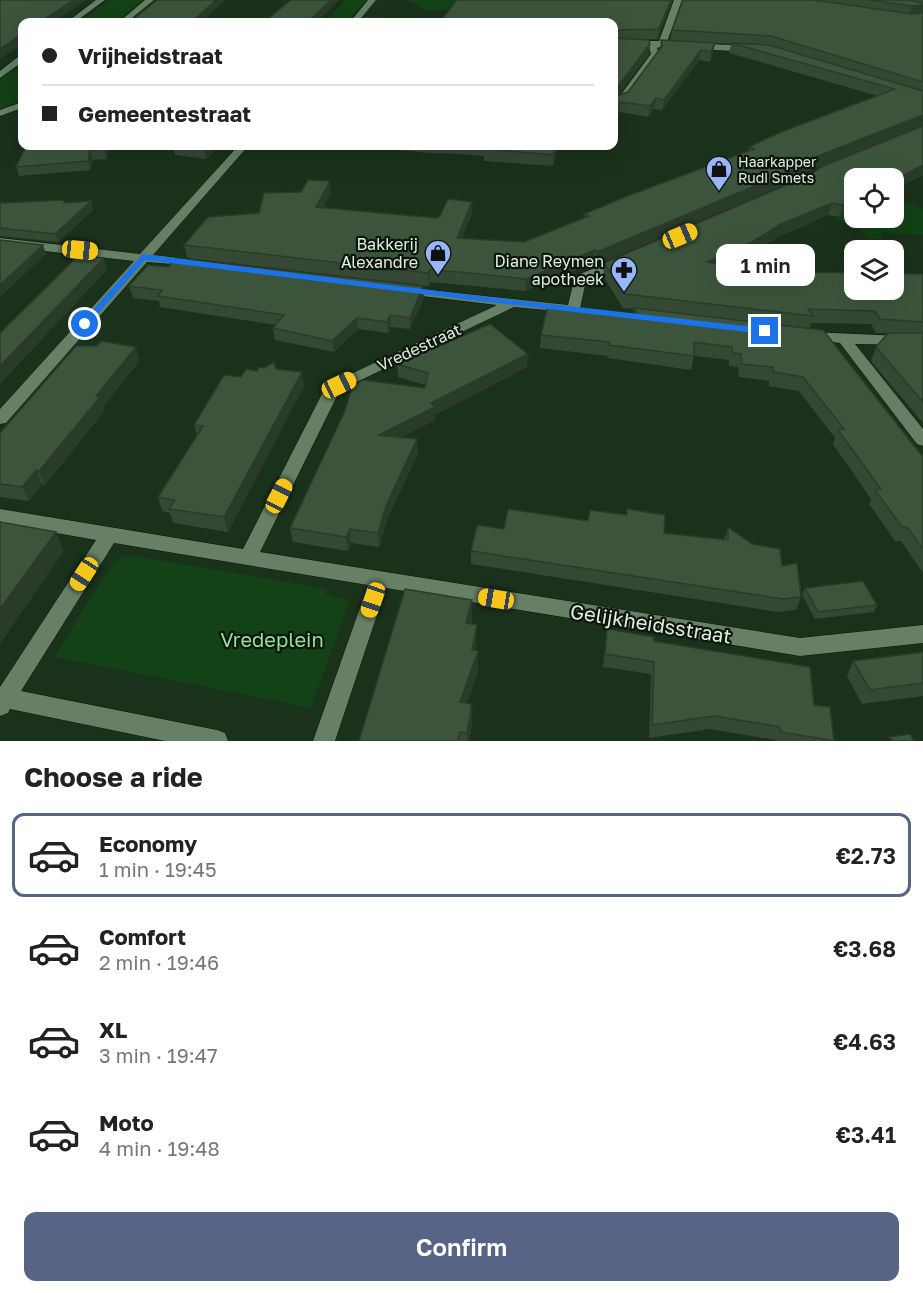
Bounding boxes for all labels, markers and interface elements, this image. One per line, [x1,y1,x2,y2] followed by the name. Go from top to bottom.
[78,42,223,69] text: Vrijheidstraat
[78,100,251,127] text: Gemeentestraat
[738,153,817,186] place label: Haarkapper Rudi Smets
[704,154,734,192] shop icon: Haarkapper Rudi Smets
[844,168,904,300] map controls
[844,168,904,228] button: locate
[660,221,700,251] car
[341,234,418,272] place label: Bakkerij Alexandre
[423,238,453,276] shop icon: Bakkerij Alexandre
[61,239,99,261] car
[844,240,904,300] button: layers
[716,244,814,286] callout: 1 min
[494,251,604,289] place label: Diane Reymen apotheek
[740,253,791,277] text: 1 min
[609,255,639,293] pharmacy icon: Diane Reymen apotheek
[71,310,98,337] route start
[751,317,778,344] route end
[374,319,464,375] street label: Vredestraat
[319,369,359,401] car
[263,476,295,516] car
[67,554,101,594] car
[359,580,387,620] car
[477,587,515,611] car
[569,598,733,648] street label: Gelijkheidsstraat
[220,627,324,651] park label: Vredeplein
[24,761,203,793] text: Choose a ride
[27,828,81,882] icon: car
[99,830,197,857] text: Economy
[836,842,896,869] text: €2.73
[99,857,217,881] text: 1 min · 19:45
[27,921,81,975] icon: car
[99,923,186,950] text: Comfort
[833,935,896,962] text: €3.68
[99,950,219,974] text: 2 min · 19:46
[27,1014,81,1068] icon: car
[99,1016,127,1043] text: XL
[833,1028,896,1055] text: €4.63
[99,1043,218,1067] text: 3 min · 19:47
[27,1107,81,1161] icon: car
[99,1109,154,1136] text: Moto
[836,1121,896,1148] text: €3.41
[99,1136,220,1160] text: 4 min · 19:48
[24,1212,899,1281] button: Confirm

